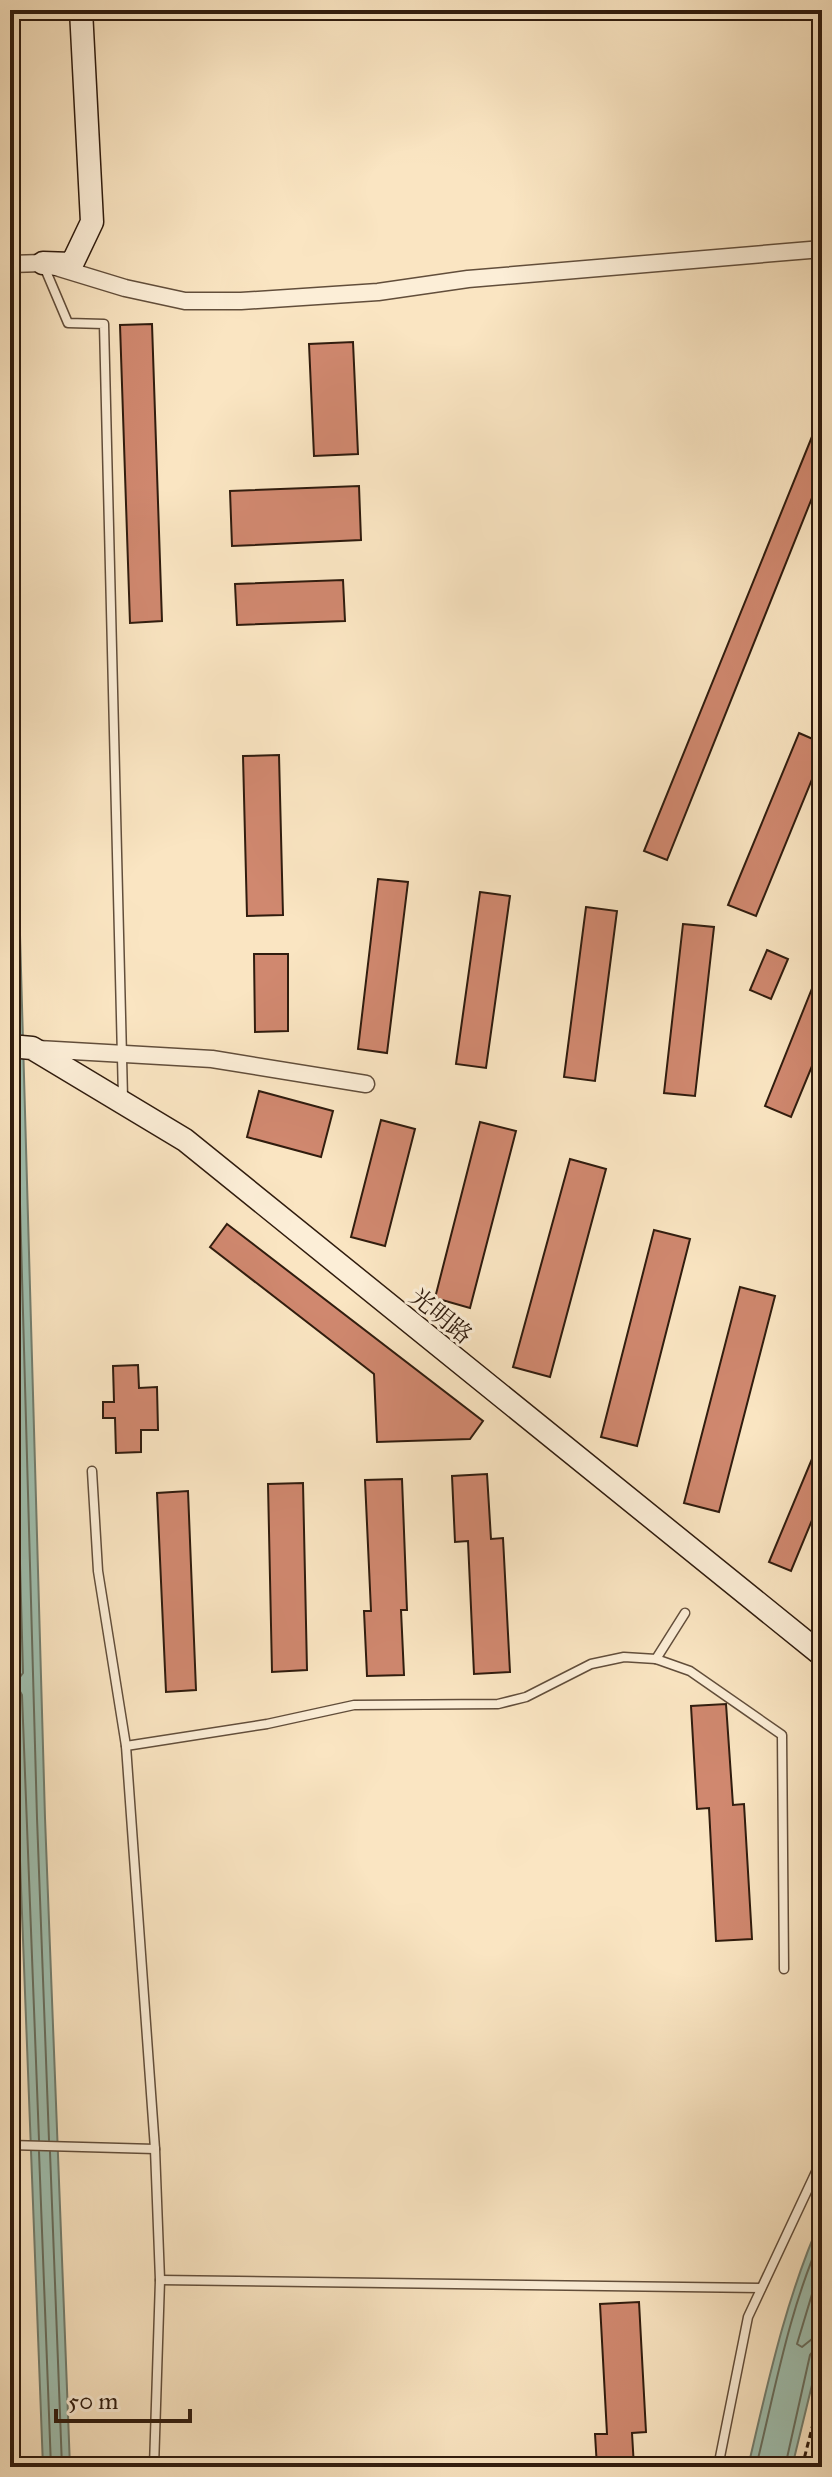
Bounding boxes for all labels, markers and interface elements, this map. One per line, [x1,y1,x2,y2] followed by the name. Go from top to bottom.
[404,1282,478,1350] street label: 光明路
[56,2373,190,2423] scale bar
[68,2386,118,2416] text: 50 m

